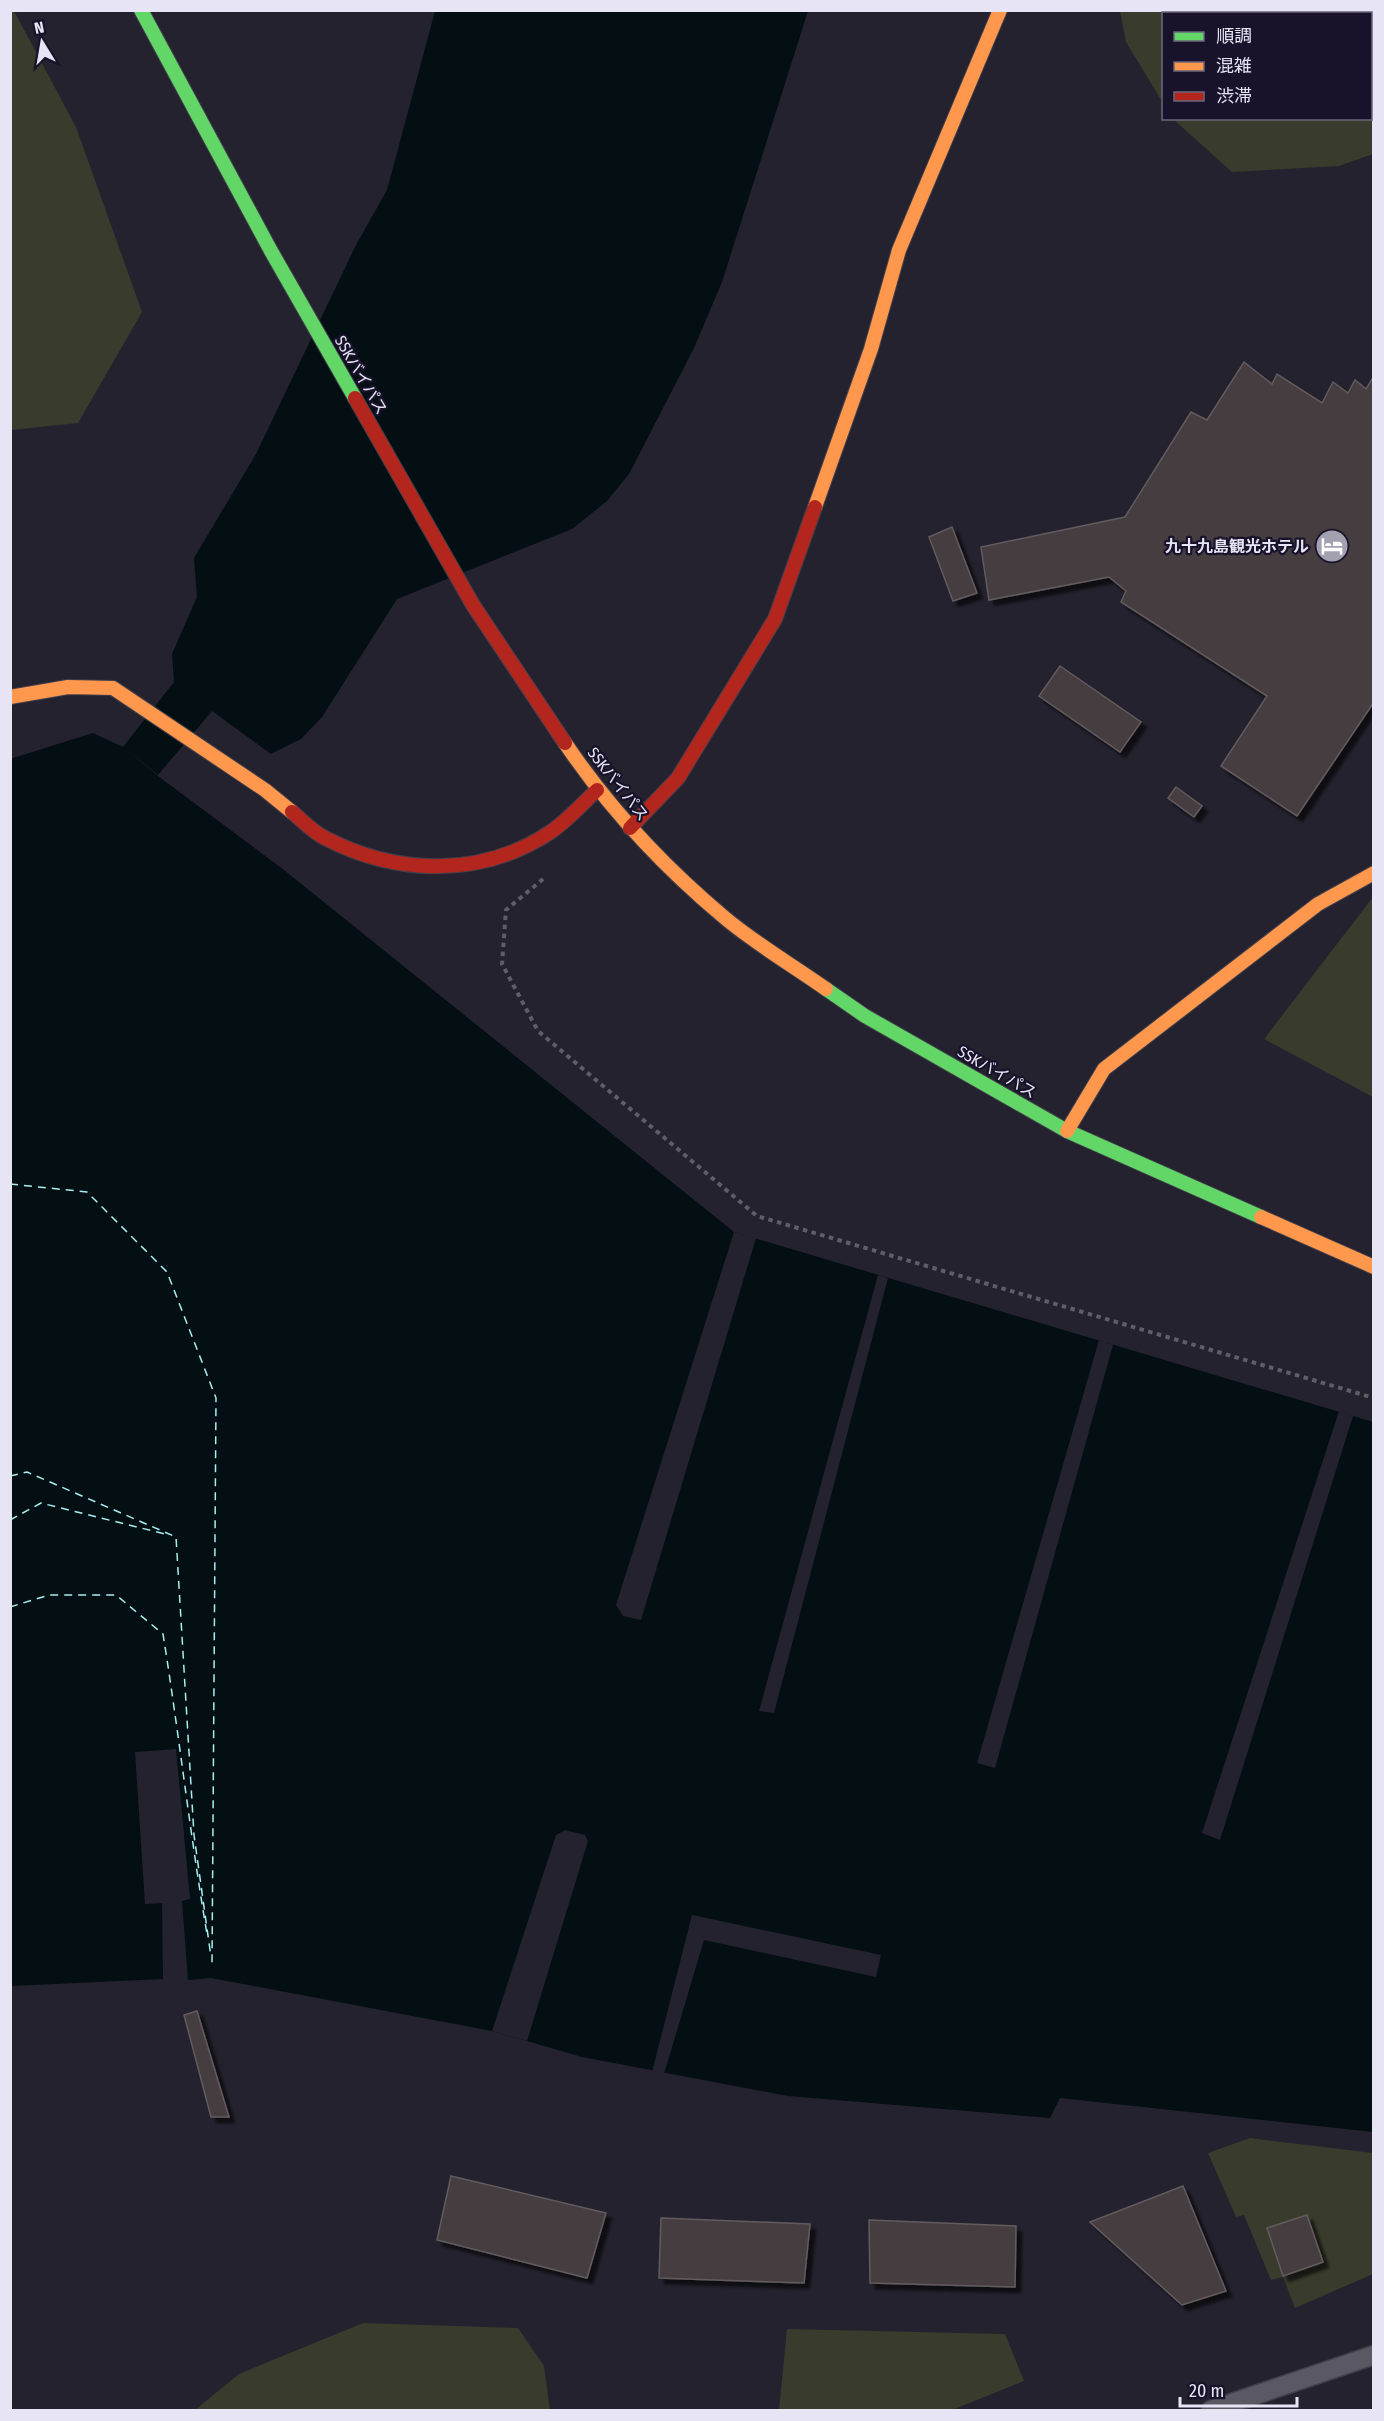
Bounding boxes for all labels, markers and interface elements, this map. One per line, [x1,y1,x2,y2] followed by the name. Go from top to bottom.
[12,12,72,72] north arrow
[1162,12,1372,120] legend
[33,18,46,38] text: N
[1216,25,1252,47] text: 順調
[1216,55,1252,77] text: 混雑
[1216,85,1252,107] text: 渋滞
[331,332,391,418] street label: SSKバイパス
[1314,528,1350,564] hotel icon: 九十九島観光ホテル
[1165,537,1309,556] place label: 九十九島観光ホテル
[583,744,653,824] street label: SSKバイパス
[954,1042,1040,1102] street label: SSKバイパス
[1180,2370,1297,2408] scale bar
[1189,2380,1224,2402] text: 20 m

